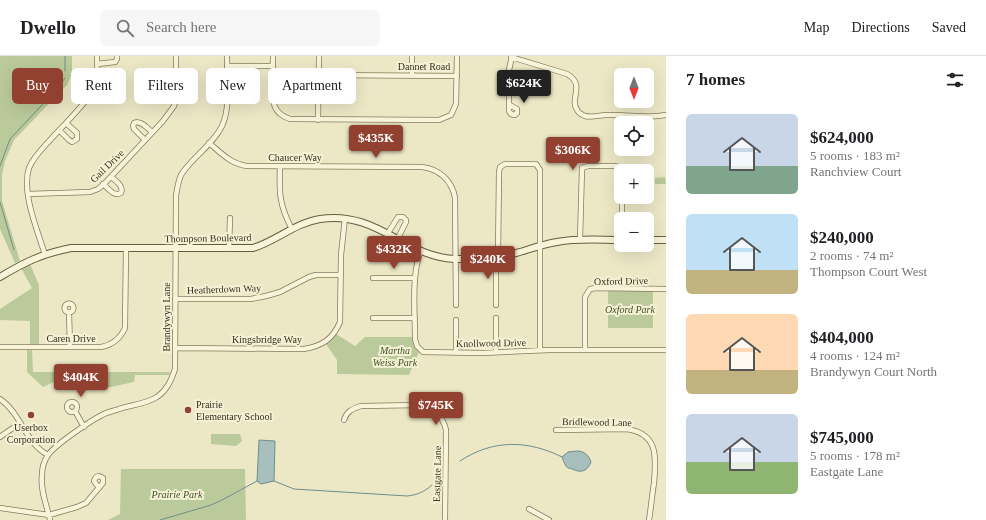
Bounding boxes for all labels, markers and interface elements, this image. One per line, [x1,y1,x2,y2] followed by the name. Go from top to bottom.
[100,10,380,46] search box
[20,17,76,38] text: Dwello
[114,17,136,39] icon: search
[146,19,216,35] text: Search here
[804,20,829,35] text: Map
[851,20,910,35] text: Directions
[932,20,966,35] text: Saved
[398,61,450,72] street label: Dannet Road
[12,68,63,104] chip: Buy
[71,68,126,104] chip: Rent
[134,68,198,104] chip: Filters
[206,68,260,104] chip: New
[268,68,356,104] chip: Apartment
[614,68,654,108] north arrow
[614,68,654,252] map controls
[944,69,966,91] icon: filters
[496,70,552,104] pin: $624K
[686,70,745,89] text: 7 homes
[506,75,542,90] text: $624K
[614,116,654,156] button: locate
[348,125,404,159] pin: $435K
[810,128,874,147] text: $624,000
[358,130,394,145] text: $435K
[718,130,766,178] icon: home
[545,137,601,171] pin: $306K
[555,142,591,157] text: $306K
[88,147,126,185] street label: Gail Drive
[810,148,900,163] text: 5 rooms · 183 m²
[268,152,322,163] street label: Chaucer Way
[614,164,654,204] button: +
[810,164,901,179] text: Ranchview Court
[614,212,654,252] button: −
[810,228,874,247] text: $240,000
[718,230,766,278] icon: home
[164,232,252,244] street label: Thompson Boulevard
[366,236,422,270] pin: $432K
[376,241,412,256] text: $432K
[460,246,516,280] pin: $240K
[810,248,893,263] text: 2 rooms · 74 m²
[470,251,506,266] text: $240K
[810,264,927,279] text: Thompson Court West
[594,275,649,287] street label: Oxford Drive
[161,282,172,352] street label: Brandywyn Lane
[187,282,261,296] street label: Heatherdown Way
[605,304,656,315] park label: Oxford Park
[810,328,874,347] text: $404,000
[718,330,766,378] icon: home
[46,333,96,344] street label: Caren Drive
[232,334,302,345] street label: Kingsbridge Way
[456,337,527,349] street label: Knollwood Drive
[373,345,418,368] park label: Martha Weiss Park
[810,348,900,363] text: 4 rooms · 124 m²
[53,364,109,398] pin: $404K
[810,364,937,379] text: Brandywyn Court North
[63,369,99,384] text: $404K
[408,392,464,426] pin: $745K
[418,397,454,412] text: $745K
[196,399,273,422] place label: Prairie Elementary School
[183,405,193,415] marker: Prairie Elementary School
[26,410,36,420] marker: Userbox Corporation
[562,416,633,428] street label: Bridlewood Lane
[7,422,55,445] place label: Userbox Corporation
[810,428,874,447] text: $745,000
[718,430,766,478] icon: home
[431,445,443,502] street label: Eastgate Lane
[810,448,900,463] text: 5 rooms · 178 m²
[810,464,883,479] text: Eastgate Lane
[151,489,203,500] park label: Prairie Park

